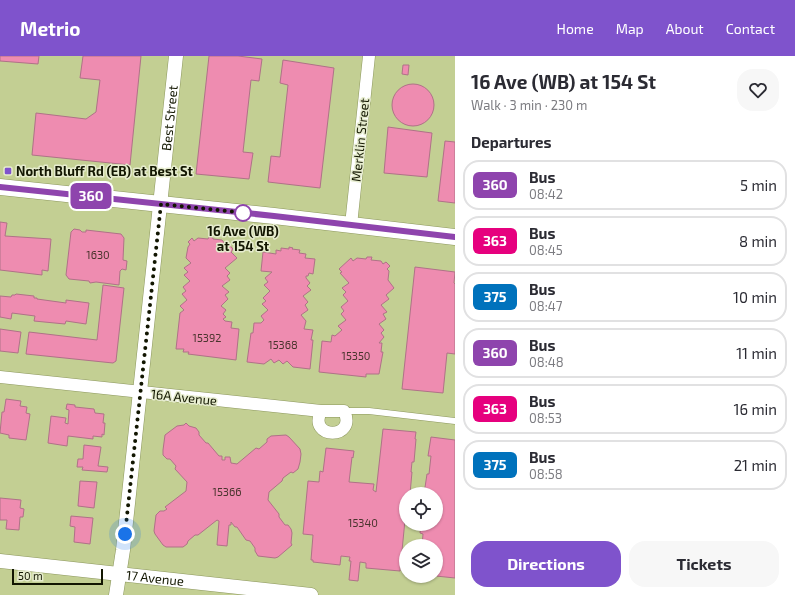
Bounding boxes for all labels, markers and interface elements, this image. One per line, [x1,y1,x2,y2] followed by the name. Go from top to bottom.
[20,17,80,40] text: Metrio
[557,20,594,37] text: Home
[616,20,644,37] text: Map
[666,20,704,37] text: About
[726,20,775,37] text: Contact
[737,69,779,111] button: heart
[471,70,656,93] text: 16 Ave (WB) at 154 St
[158,84,181,152] street label: Best Street
[348,97,372,183] street label: Merklin Street
[471,97,587,113] text: Walk · 3 min · 230 m
[471,133,551,151] text: Departures
[16,163,194,179] place label: North Bluff Rd (EB) at Best St
[3,166,13,176] marker: North Bluff Rd (EB) at Best St
[529,168,555,186] text: Bus
[482,176,508,193] text: 360
[740,176,777,194] text: 5 min
[68,183,114,209] line badge: 360
[529,186,563,202] text: 08:42
[78,187,104,204] text: 360
[234,204,252,222] marker: 16 Ave (WB) at 154 St
[207,223,279,254] place label: 16 Ave (WB) at 154 St
[529,224,555,242] text: Bus
[483,232,507,249] text: 363
[739,232,777,250] text: 8 min
[529,242,563,258] text: 08:45
[86,248,110,261] house number: 1630
[529,280,555,298] text: Bus
[483,288,507,305] text: 375
[733,288,777,306] text: 10 min
[529,298,562,314] text: 08:47
[193,331,221,344] house number: 15392
[529,336,555,354] text: Bus
[268,338,298,351] house number: 15368
[482,344,508,361] text: 360
[736,344,777,362] text: 11 min
[342,349,370,362] house number: 15350
[529,354,564,370] text: 08:48
[150,386,218,408] street label: 16A Avenue
[529,392,555,410] text: Bus
[483,400,507,417] text: 363
[734,400,777,418] text: 16 min
[529,410,562,426] text: 08:53
[529,448,555,466] text: Bus
[483,456,507,473] text: 375
[734,456,777,474] text: 21 min
[529,466,563,482] text: 08:58
[213,485,241,498] house number: 15366
[399,487,443,583] map controls
[399,487,443,531] button: locate
[348,516,378,529] house number: 15340
[115,524,135,544] your location
[399,539,443,583] button: layers
[471,541,621,587] button: Directions
[629,541,779,587] button: Tickets
[12,567,103,586] scale bar
[125,567,185,589] street label: 17 Avenue
[18,569,43,582] text: 50 m

